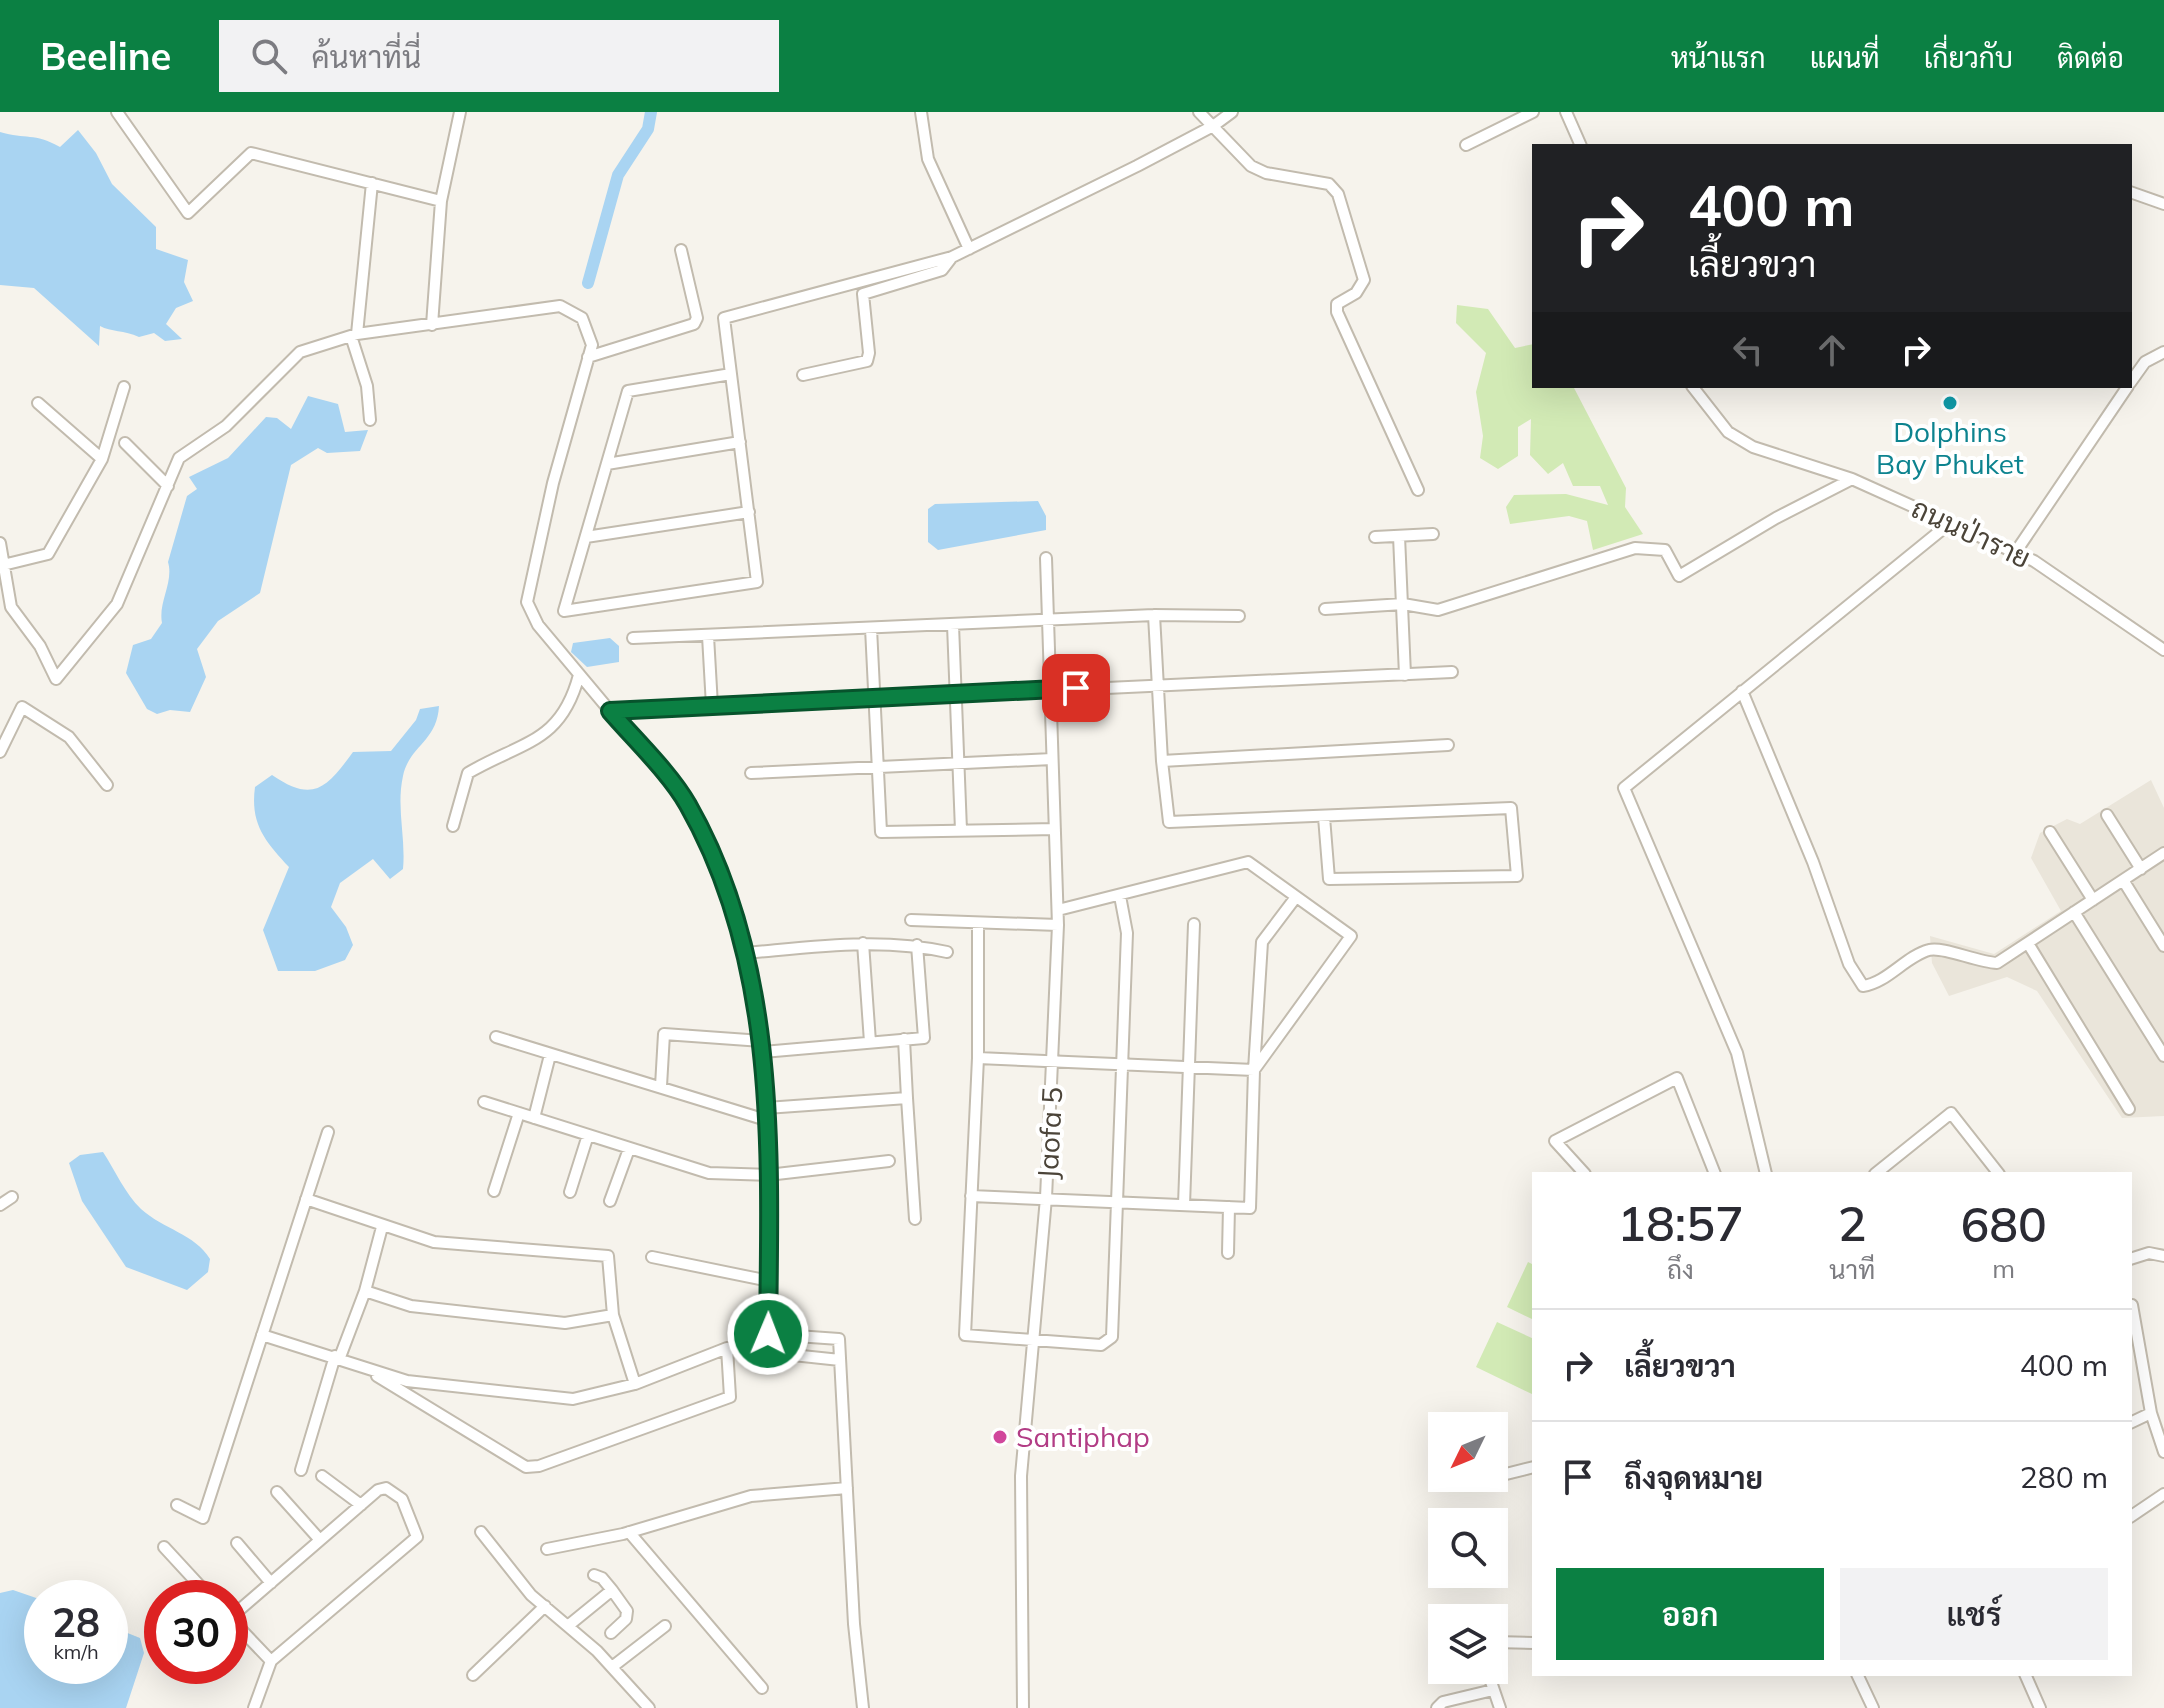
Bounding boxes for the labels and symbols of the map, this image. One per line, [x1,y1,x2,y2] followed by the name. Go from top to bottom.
[1941,394,1959,412] marker: Dolphins Bay Phuket
[1876,414,2024,481] place label: Dolphins Bay Phuket
[1906,490,2036,575] street label: ถนนป่าราย
[1042,654,1110,722] pin
[1030,1086,1069,1180] street label: Jaofa 5
[726,1292,810,1376] position arrow
[1428,1412,1508,1492] north arrow
[1016,1419,1150,1454] place label: Santiphap
[991,1428,1009,1446] marker: Santiphap
[144,1580,248,1684] speed limit sign: 30

